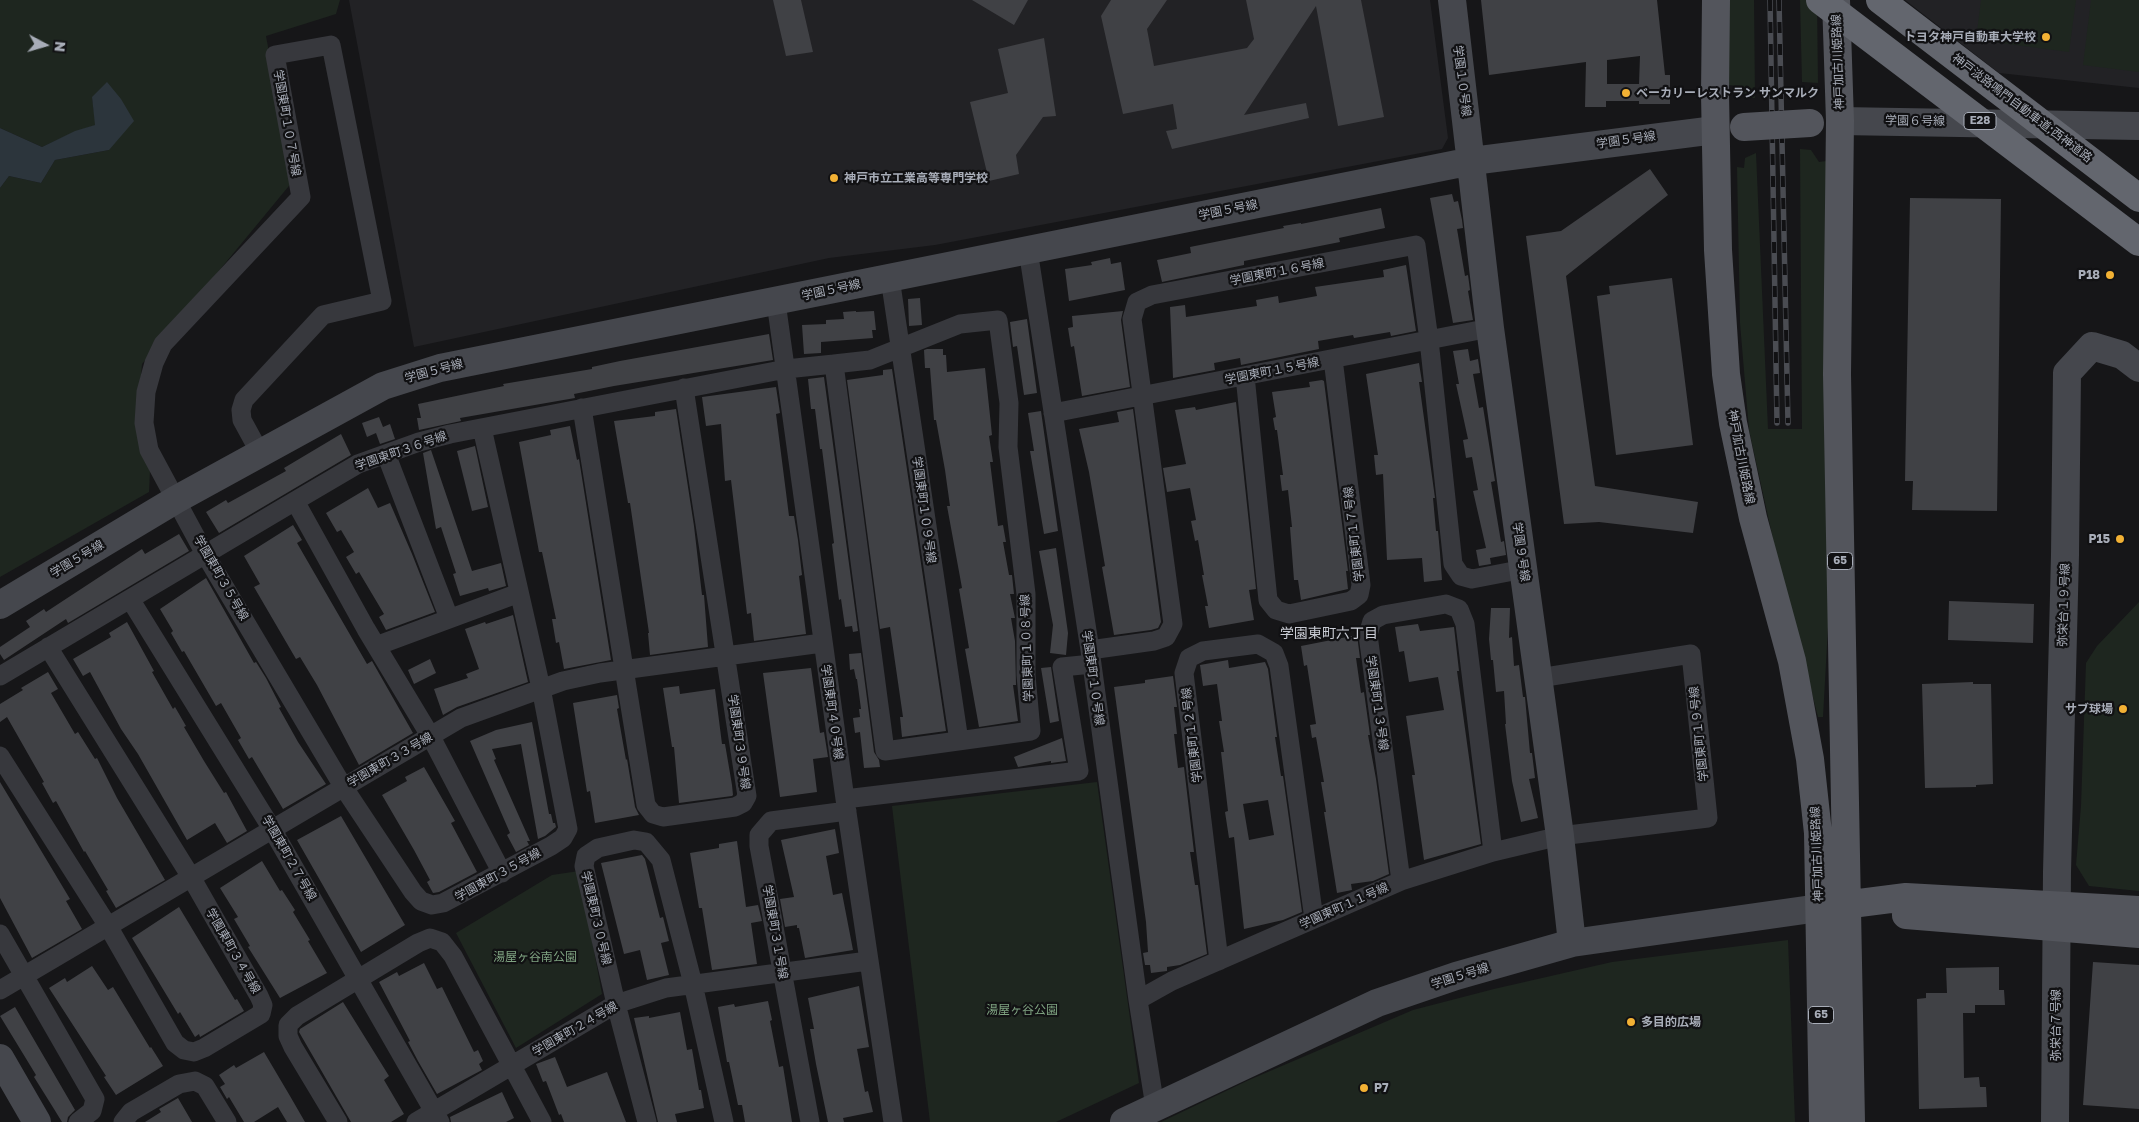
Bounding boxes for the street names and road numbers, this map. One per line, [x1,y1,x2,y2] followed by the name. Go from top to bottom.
[1829,14,1847,110] street label: 神戸加古川姫路線
[1450,44,1474,118] street label: 学園１０号線
[1949,51,2095,165] street label: 神戸淡路鳴門自動車道;西神道路
[271,69,303,177] street label: 学園東町１０７号線
[1964,112,1996,130] road number: E28
[1885,113,1945,129] street label: 学園６号線
[1595,129,1657,151] street label: 学園５号線
[1197,197,1259,223] street label: 学園５号線
[1229,256,1325,288] street label: 学園東町１６号線
[800,277,862,303] street label: 学園５号線
[1224,355,1320,387] street label: 学園東町１５号線
[403,356,465,386] street label: 学園５号線
[1725,409,1757,505] street label: 神戸加古川姫路線
[353,429,449,473] street label: 学園東町３６号線
[909,456,939,564] street label: 学園東町１０９号線
[1341,485,1367,583] street label: 学園東町１７号線
[1510,521,1532,583] street label: 学園９号線
[191,533,251,623] street label: 学園東町３５号線
[48,537,106,581] street label: 学園５号線
[1828,552,1852,570] road number: 65
[2055,563,2073,647] street label: 弥栄台１９号線
[1018,594,1036,702] street label: 学園東町１０８号線
[1079,629,1107,727] street label: 学園東町１０号線
[1363,654,1391,752] street label: 学園東町１３号線
[818,663,846,761] street label: 学園東町４０号線
[1179,686,1205,784] street label: 学園東町１２号線
[1687,686,1711,782] street label: 学園東町１９号線
[725,693,753,791] street label: 学園東町３９号線
[345,730,435,790] street label: 学園東町３３号線
[1808,806,1826,902] street label: 神戸加古川姫路線
[259,813,319,903] street label: 学園東町２７号線
[453,845,543,905] street label: 学園東町３５号線
[578,870,614,966] street label: 学園東町３０号線
[1297,880,1391,932] street label: 学園東町１１号線
[760,883,790,981] street label: 学園東町３１号線
[203,906,263,996] street label: 学園東町３４号線
[1429,960,1491,992] street label: 学園５号線
[2049,989,2063,1061] street label: 弥栄台７号線
[530,999,620,1059] street label: 学園東町２４号線
[1808,1006,1834,1024] road number: 65

